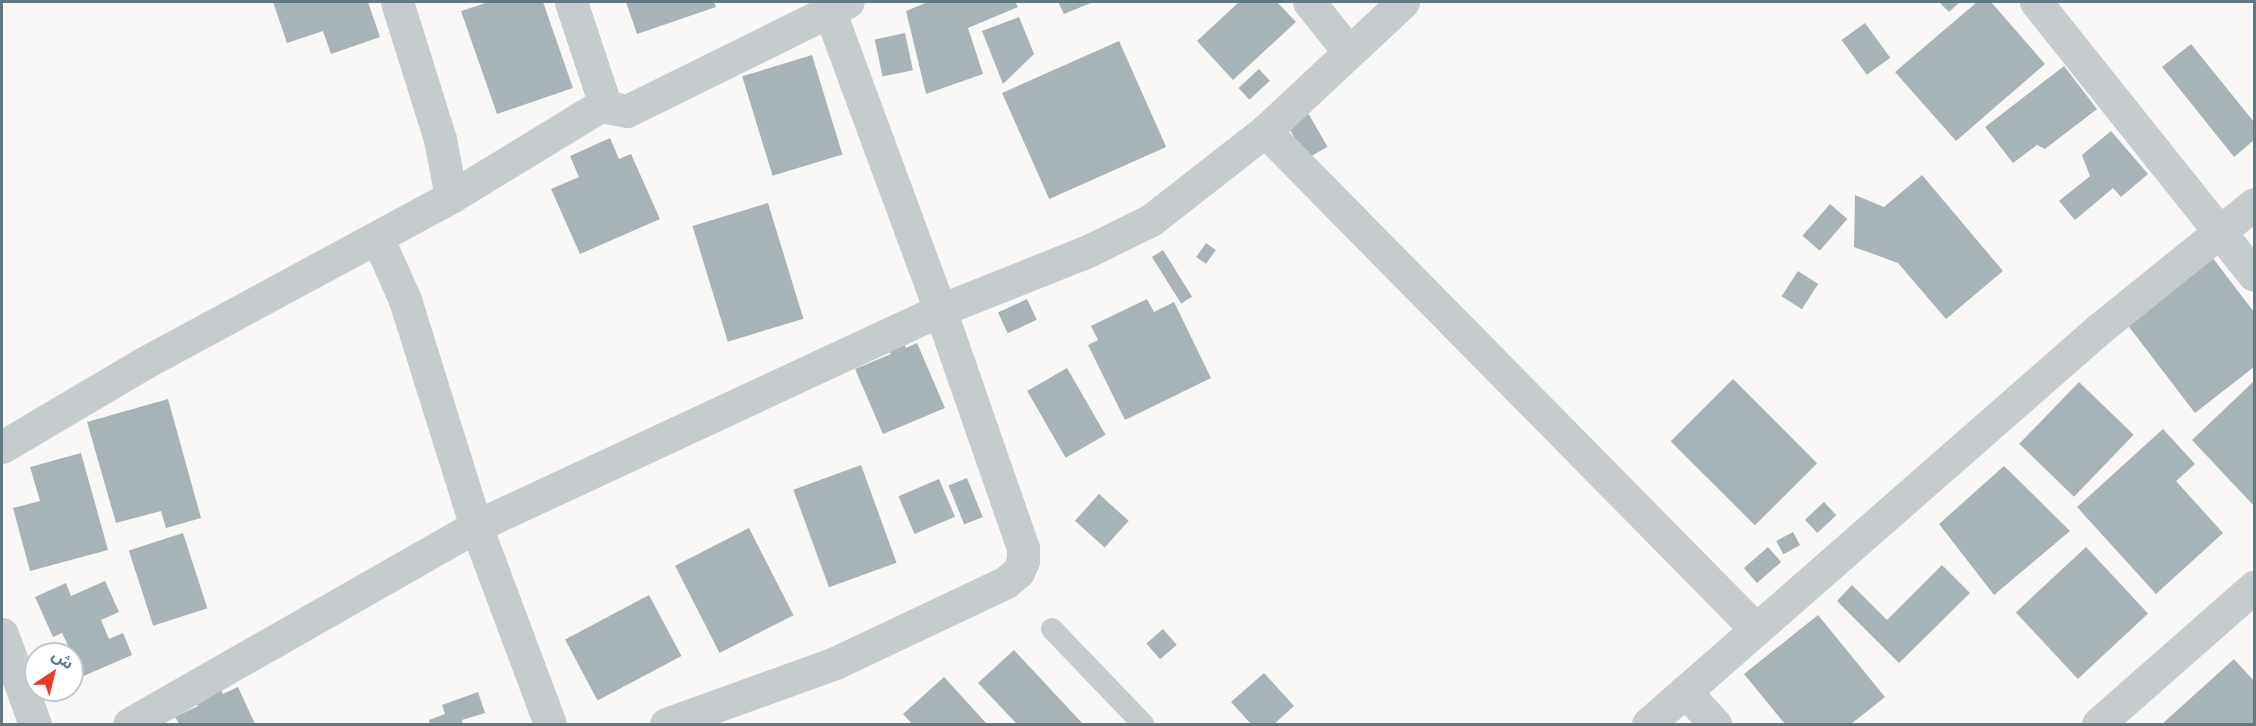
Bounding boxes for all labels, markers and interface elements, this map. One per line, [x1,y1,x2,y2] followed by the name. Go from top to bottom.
[24,642,84,702] north arrow
[48,644,78,673] text: ش

